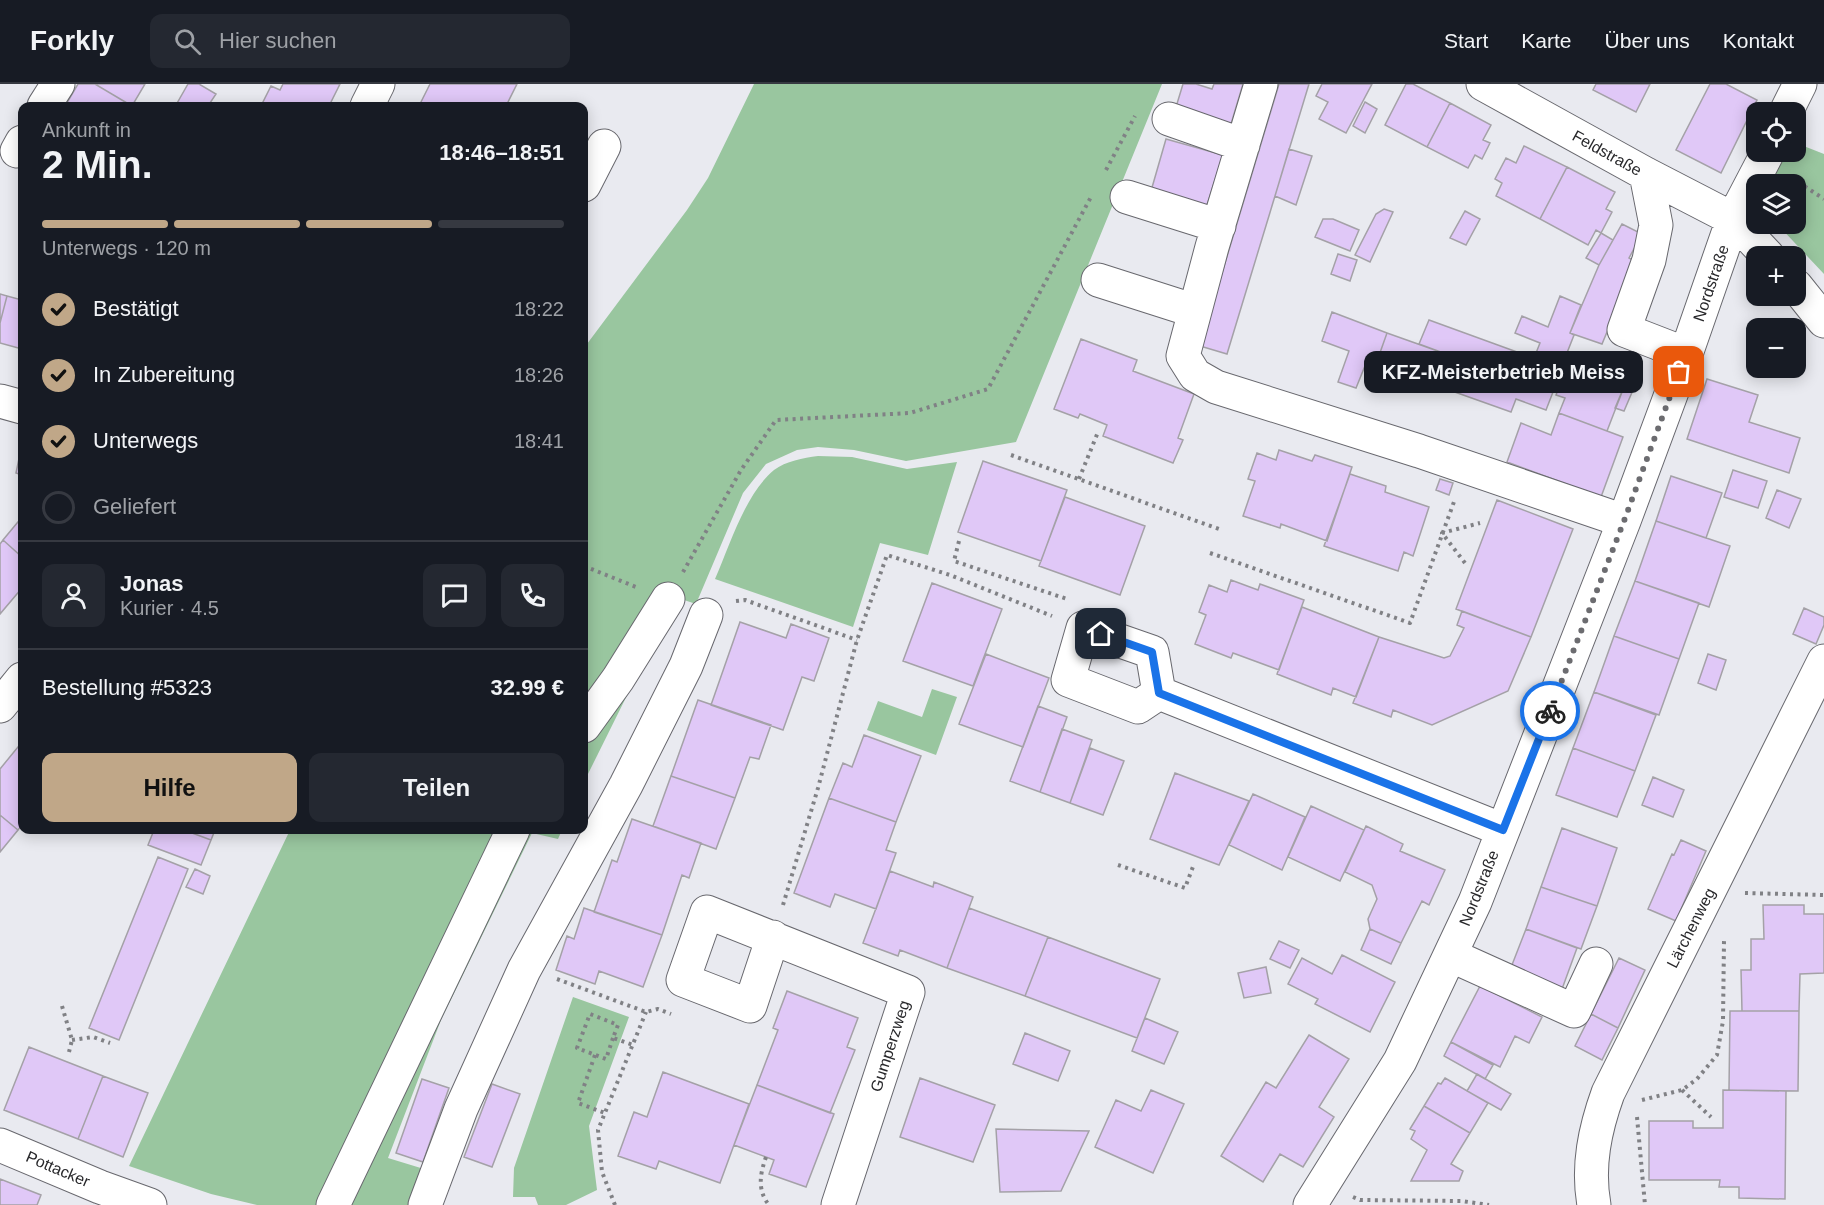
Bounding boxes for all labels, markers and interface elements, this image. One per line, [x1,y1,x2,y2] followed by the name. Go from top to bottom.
[150,14,570,68] search box
[30,25,114,56] text: Forkly
[171,25,204,58] icon: search
[219,28,336,53] text: Hier suchen
[1444,29,1488,52] text: Start
[1521,29,1572,52] text: Karte
[1605,29,1690,52] text: Über uns
[1723,29,1794,52] text: Kontakt
[1746,102,1806,378] map controls
[1746,102,1806,162] button: locate
[42,119,131,141] text: Ankunft in
[1569,127,1645,179] street label: Feldstraße
[439,140,564,165] text: 18:46–18:51
[42,143,153,186] text: 2 Min.
[1746,174,1806,234] button: layers
[42,237,211,259] text: Unterwegs · 120 m
[1690,242,1732,324] street label: Nordstraße
[1746,246,1806,306] button: +
[42,293,75,326] icon: check
[93,296,179,321] text: Bestätigt
[514,298,564,320] text: 18:22
[1746,318,1806,378] button: −
[1653,346,1704,397] pin
[1364,351,1643,393] callout: KFZ-Meisterbetrieb Meiss
[1662,355,1695,388] icon: bag
[42,359,75,392] icon: check
[1382,361,1625,383] text: KFZ-Meisterbetrieb Meiss
[93,362,235,387] text: In Zubereitung
[514,364,564,386] text: 18:26
[42,425,75,458] icon: check
[93,428,198,453] text: Unterwegs
[514,430,564,452] text: 18:41
[93,494,176,519] text: Geliefert
[42,564,105,627] button: person
[423,564,486,627] button: chat
[501,564,564,627] button: phone
[120,571,184,596] text: Jonas
[120,597,219,619] text: Kurier · 4.5
[1075,608,1126,659] pin
[1084,617,1117,650] icon: home
[42,675,212,700] text: Bestellung #5323
[491,675,564,700] text: 32.99 €
[1520,681,1580,741] courier
[1534,695,1567,728] icon: bike
[42,753,297,822] button: Hilfe
[309,753,564,822] button: Teilen
[1456,848,1502,928] street label: Nordstraße
[1664,885,1718,971] street label: Lärchenweg
[867,998,913,1094] street label: Gumperzweg
[24,1148,93,1190] street label: Pottacker

